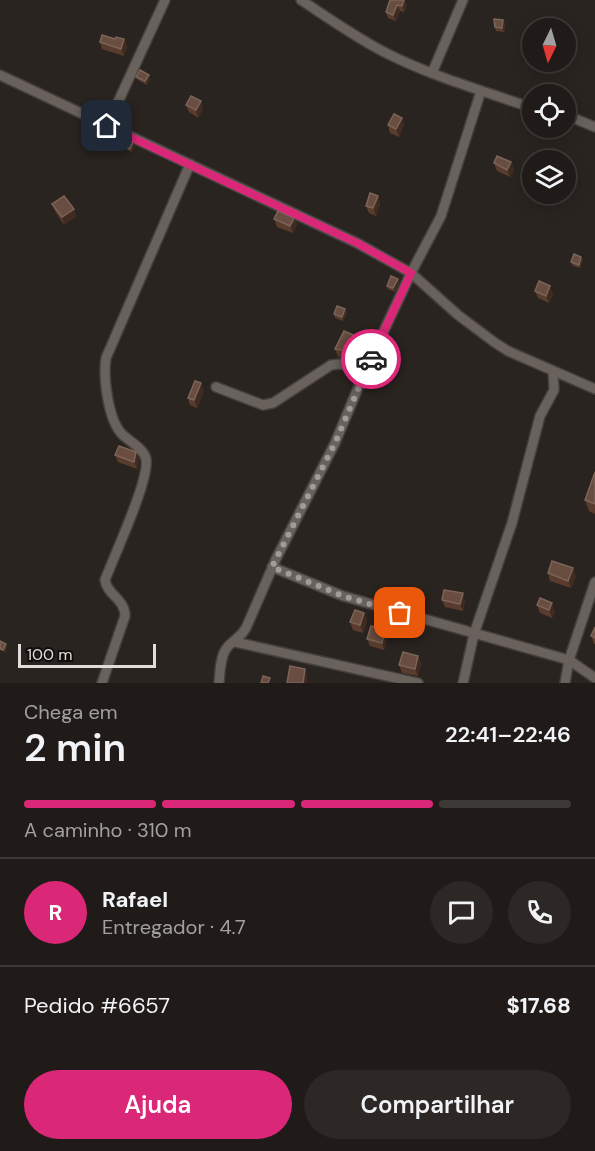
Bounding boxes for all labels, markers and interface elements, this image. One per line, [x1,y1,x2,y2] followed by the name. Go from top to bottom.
[522,18,576,72] north arrow
[522,18,576,204] map controls
[522,84,576,138] button: locate
[81,100,132,151] pin
[90,109,123,142] icon: home
[522,150,576,204] button: layers
[341,329,401,389] courier
[355,343,388,376] icon: car
[374,587,425,638] pin
[383,596,416,629] icon: bag
[18,641,156,668] scale bar
[27,644,72,665] text: 100 m
[24,699,118,725] text: Chega em
[445,720,571,749] text: 22:41–22:46
[24,722,126,773] text: 2 min
[24,817,192,843] text: A caminho · 310 m
[430,881,493,944] button: chat
[508,881,571,944] button: phone
[102,885,168,914] text: Rafael
[49,898,62,927] text: R
[102,914,246,940] text: Entregador · 4.7
[24,991,170,1020] text: Pedido #6657
[506,991,571,1020] text: $17.68
[24,1070,292,1139] button: Ajuda
[304,1070,571,1139] button: Compartilhar

